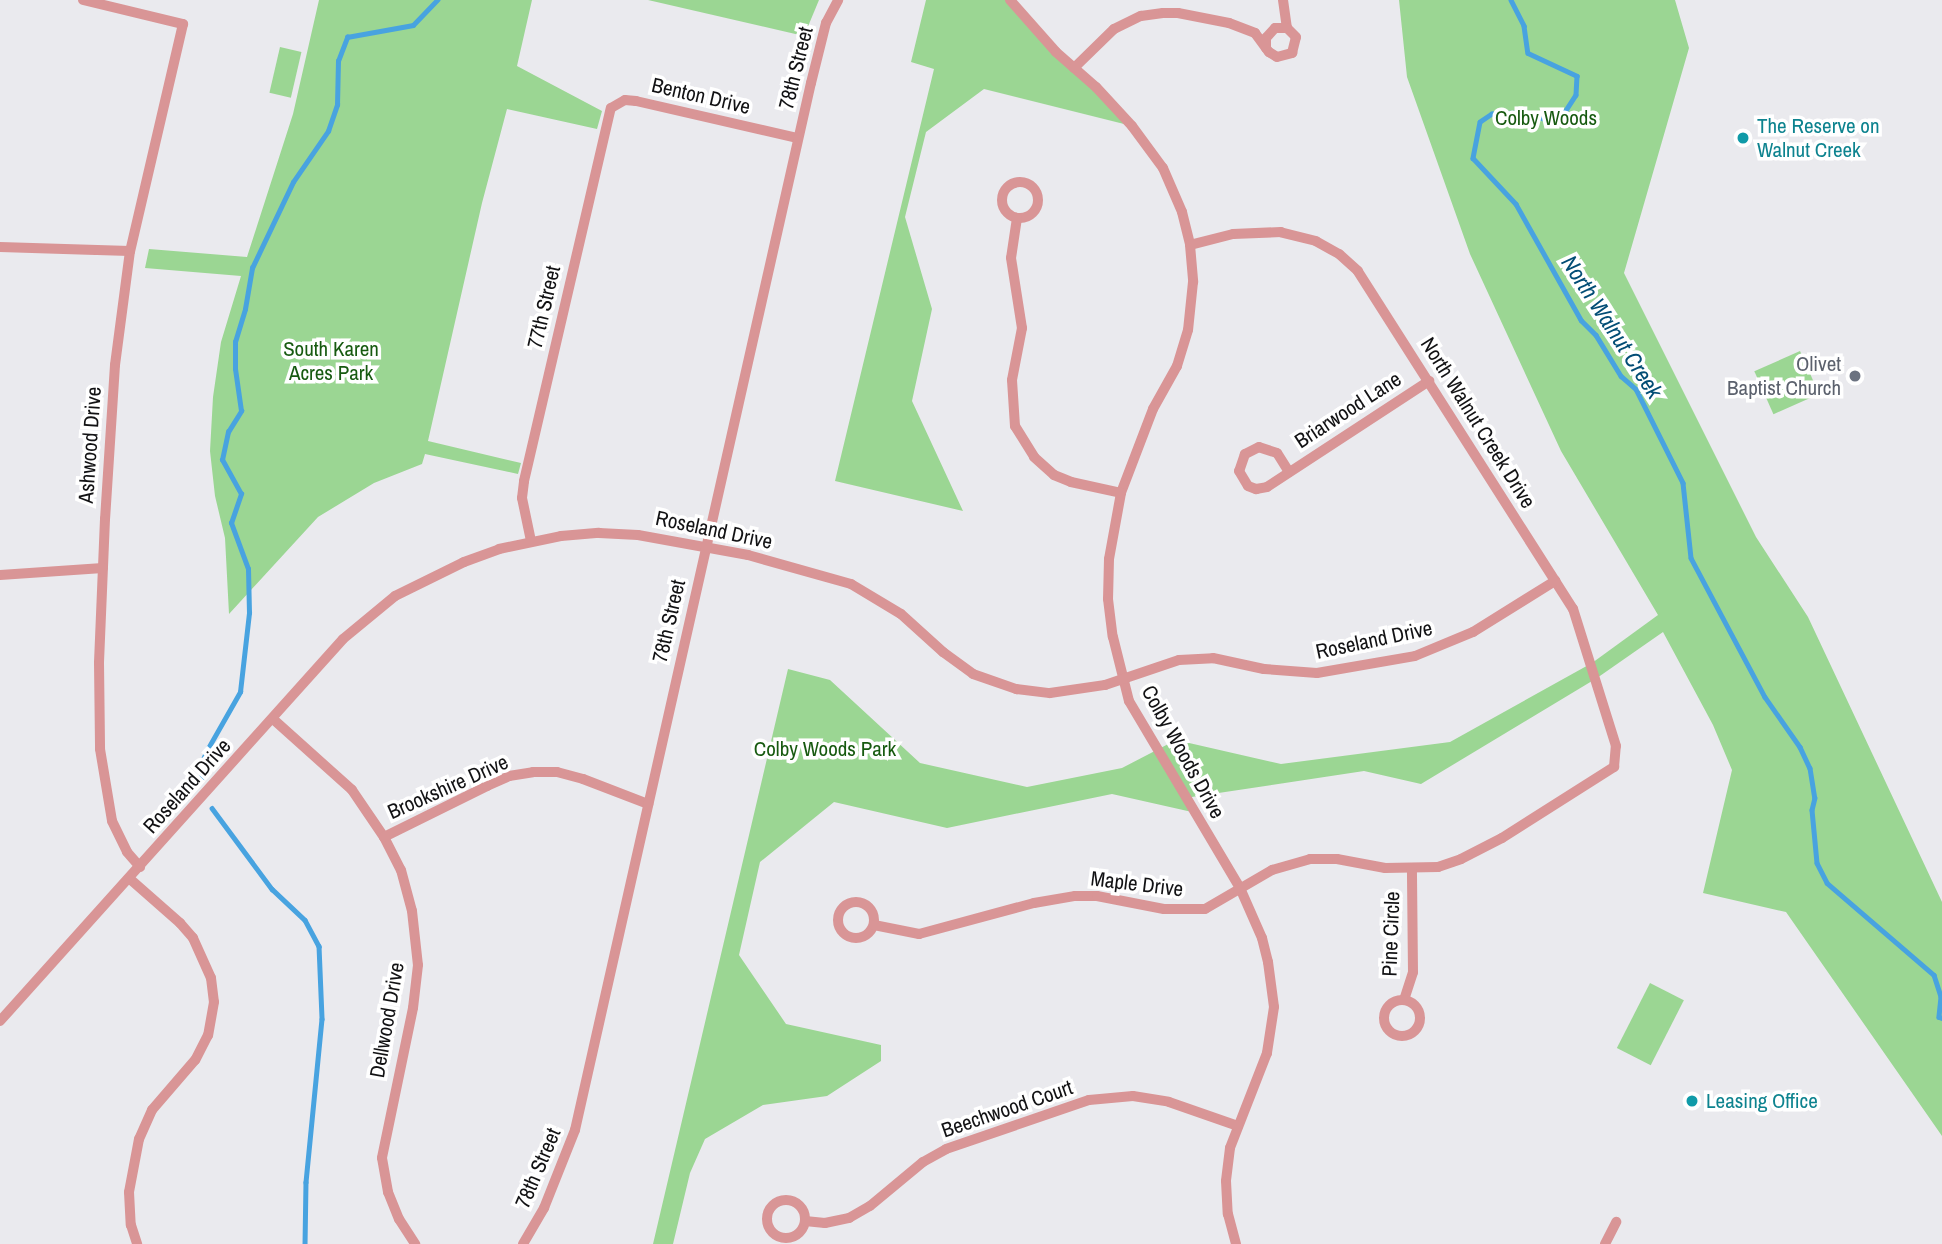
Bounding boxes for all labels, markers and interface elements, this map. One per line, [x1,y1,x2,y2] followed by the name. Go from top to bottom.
[774,24,818,112] street label: 78th Street
[649,72,753,120] street label: Benton Drive
[1495,105,1597,131] park label: Colby Woods
[1757,113,1880,163] place label: The Reserve on Walnut Creek
[1735,130,1751,146] marker: The Reserve on Walnut Creek
[1555,250,1669,404] water label: North Walnut Creek
[522,263,566,351] street label: 77th Street
[1415,333,1541,513] street label: North Walnut Creek Drive
[283,336,379,386] park label: South Karen Acres Park
[1727,351,1841,401] place label: Olivet Baptist Church
[1290,366,1406,454] street label: Briarwood Lane
[1847,368,1863,384] marker: Olivet Baptist Church
[73,386,107,504] street label: Ashwood Drive
[653,505,775,555] street label: Roseland Drive
[647,577,691,665] street label: 78th Street
[1313,615,1435,665] street label: Roseland Drive
[1136,681,1230,823] street label: Colby Woods Drive
[138,733,236,839] street label: Roseland Drive
[754,736,896,762] park label: Colby Woods Park
[384,749,512,825] street label: Brookshire Drive
[1089,866,1185,902] street label: Maple Drive
[1377,891,1405,977] street label: Pine Circle
[364,960,410,1080] street label: Dellwood Drive
[938,1075,1076,1143] street label: Beechwood Court
[1706,1088,1818,1114] place label: Leasing Office
[1684,1093,1700,1109] marker: Leasing Office
[510,1124,566,1212] street label: 78th Street

